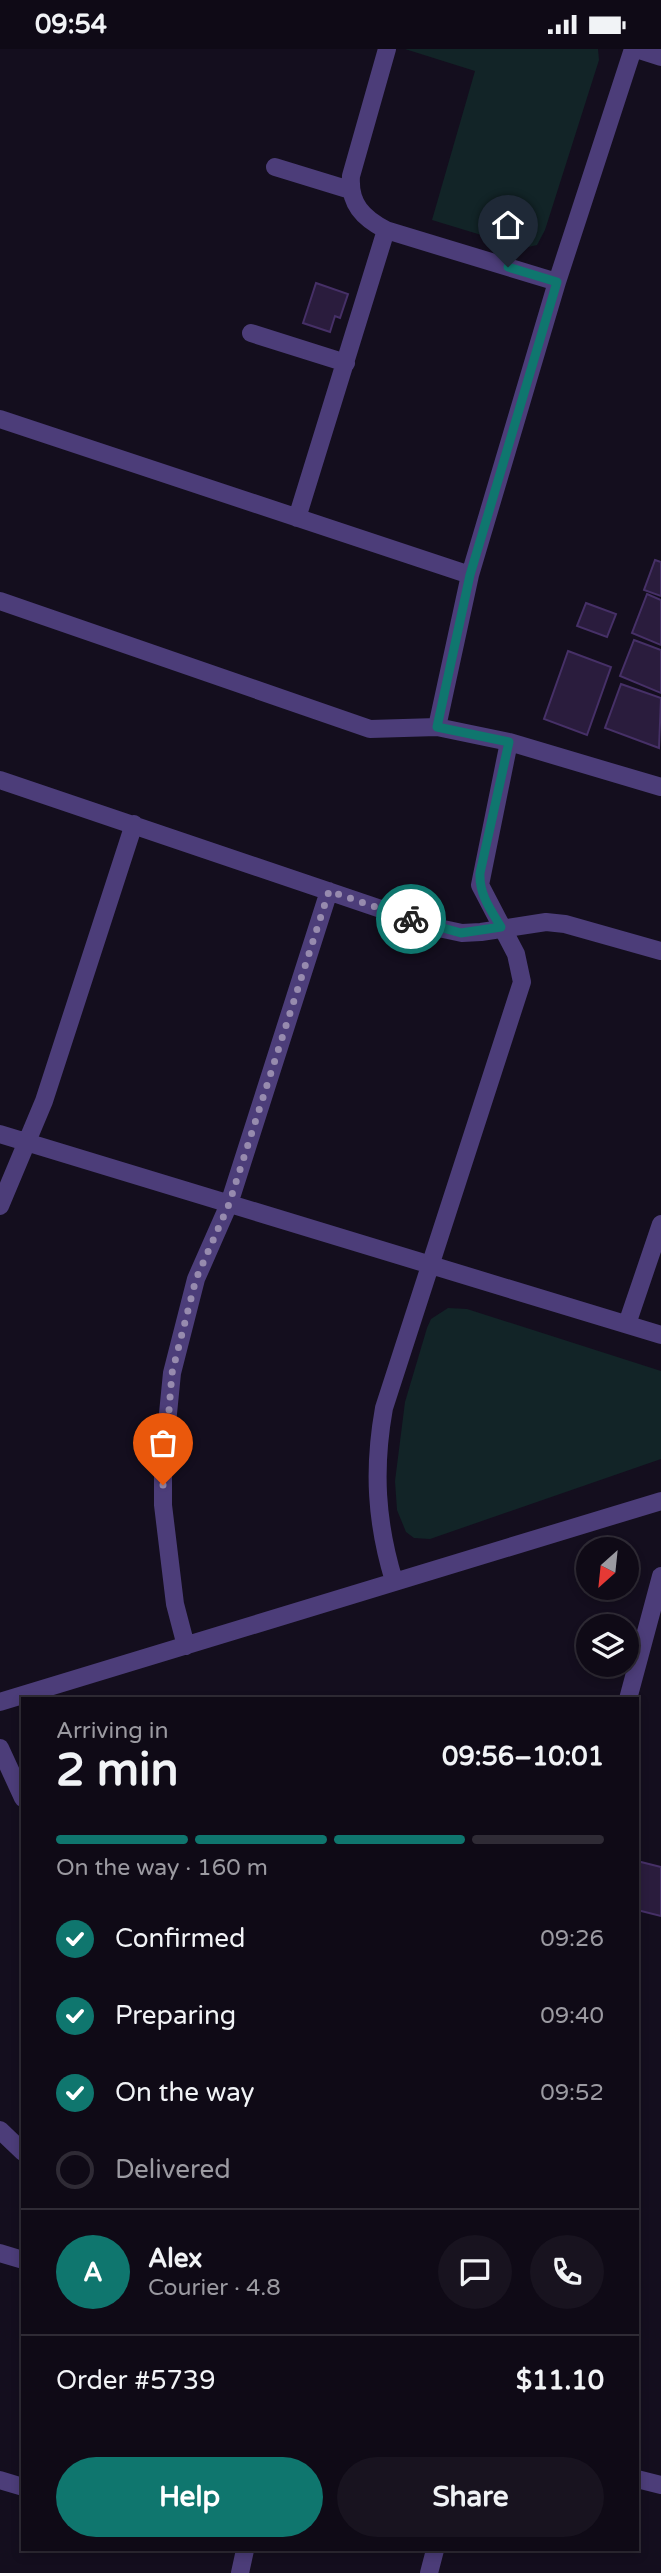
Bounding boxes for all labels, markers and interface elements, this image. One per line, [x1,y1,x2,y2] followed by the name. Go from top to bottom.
[35,9,107,40] text: 09:54
[478,195,538,267] pin
[489,206,527,244] icon: home
[376,884,446,954] courier
[392,900,430,938] icon: bike
[133,1413,193,1485] pin
[144,1424,182,1462] icon: bag
[576,1537,639,1599] north arrow
[576,1537,639,1677] map controls
[576,1614,639,1677] button: layers
[56,1717,169,1745] text: Arriving in
[442,1741,604,1772] text: 09:56–10:01
[56,1743,179,1798] text: 2 min
[56,1854,268,1882] text: On the way · 160 m
[56,1920,94,1958] icon: check
[115,1923,245,1954] text: Confirmed
[540,1925,604,1953] text: 09:26
[56,1997,94,2035] icon: check
[115,2000,236,2031] text: Preparing
[540,2002,604,2030] text: 09:40
[56,2074,94,2112] icon: check
[115,2077,255,2108] text: On the way
[540,2079,604,2107] text: 09:52
[115,2154,231,2185] text: Delivered
[438,2235,512,2309] button: chat
[530,2235,604,2309] button: phone
[148,2243,202,2274] text: Alex
[83,2257,103,2288] text: A
[148,2274,281,2302] text: Courier · 4.8
[56,2365,216,2396] text: Order #5739
[516,2365,604,2396] text: $11.10
[56,2457,323,2537] button: Help
[337,2457,604,2537] button: Share

